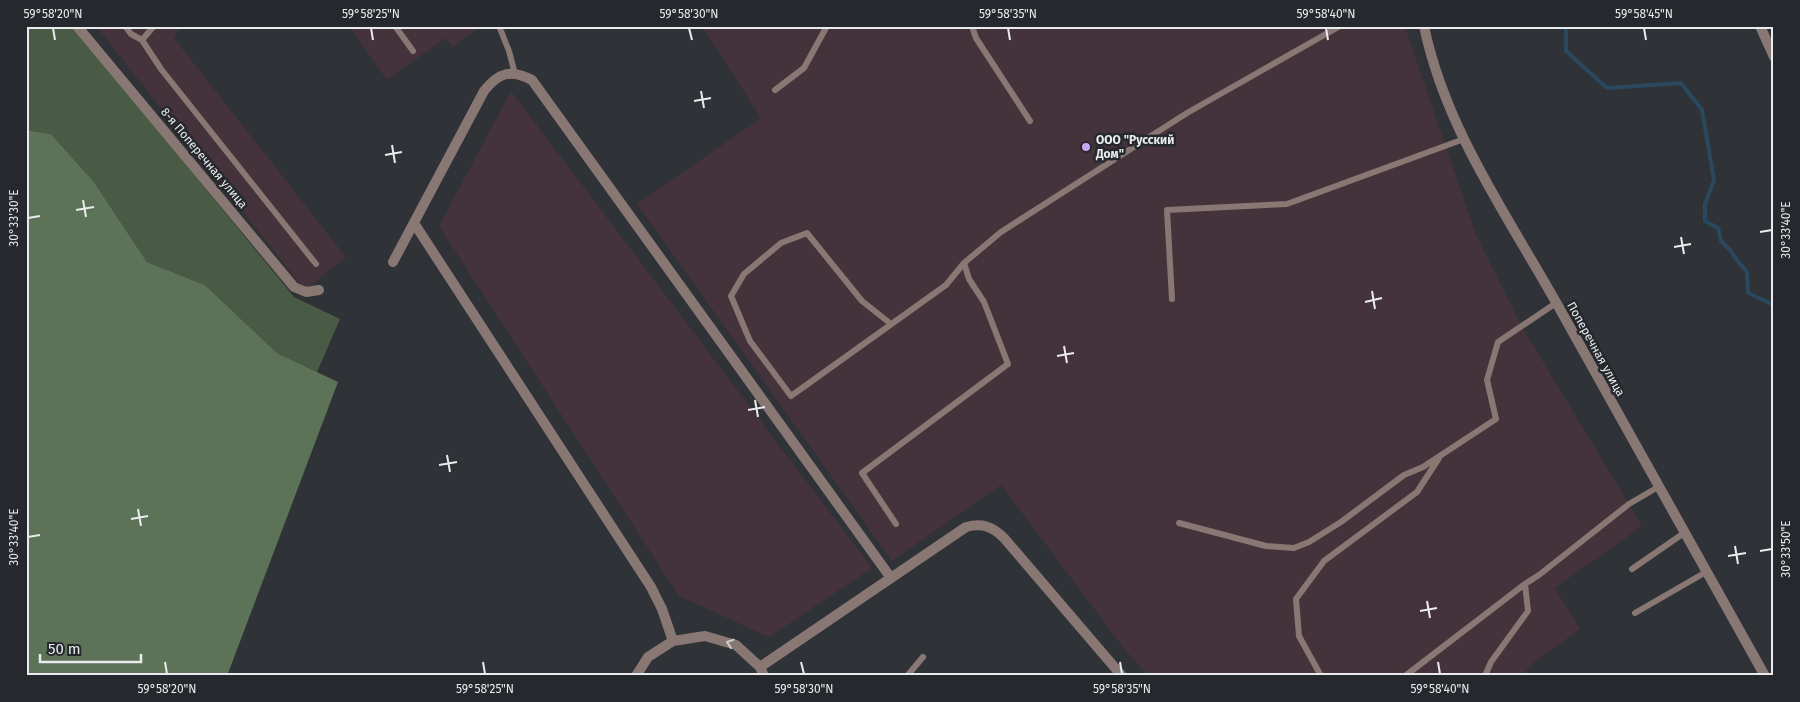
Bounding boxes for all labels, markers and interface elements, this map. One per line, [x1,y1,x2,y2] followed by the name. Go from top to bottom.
[24,7,82,21] text: 59°58'20"N
[342,7,400,21] text: 59°58'25"N
[659,7,719,21] text: 59°58'30"N
[979,7,1037,21] text: 59°58'35"N
[1297,7,1355,21] text: 59°58'40"N
[1615,7,1673,21] text: 59°58'45"N
[158,105,250,211] street label: 8-я Поперечная улица
[1095,133,1174,161] place label: ООО "Русский Дом"
[1080,141,1092,153] marker: ООО "Русский Дом"
[7,189,21,247] text: 30°33'30"E
[1779,201,1793,259] text: 30°33'40"E
[1564,299,1628,399] street label: Поперечная улица
[7,508,21,566] text: 30°33'40"E
[1779,520,1793,578] text: 30°33'50"E
[40,632,141,664] scale bar
[726,639,734,649] one-way arrow
[48,640,81,658] text: 50 m
[138,682,196,696] text: 59°58'20"N
[456,682,514,696] text: 59°58'25"N
[774,682,834,696] text: 59°58'30"N
[1093,682,1151,696] text: 59°58'35"N
[1411,682,1469,696] text: 59°58'40"N

